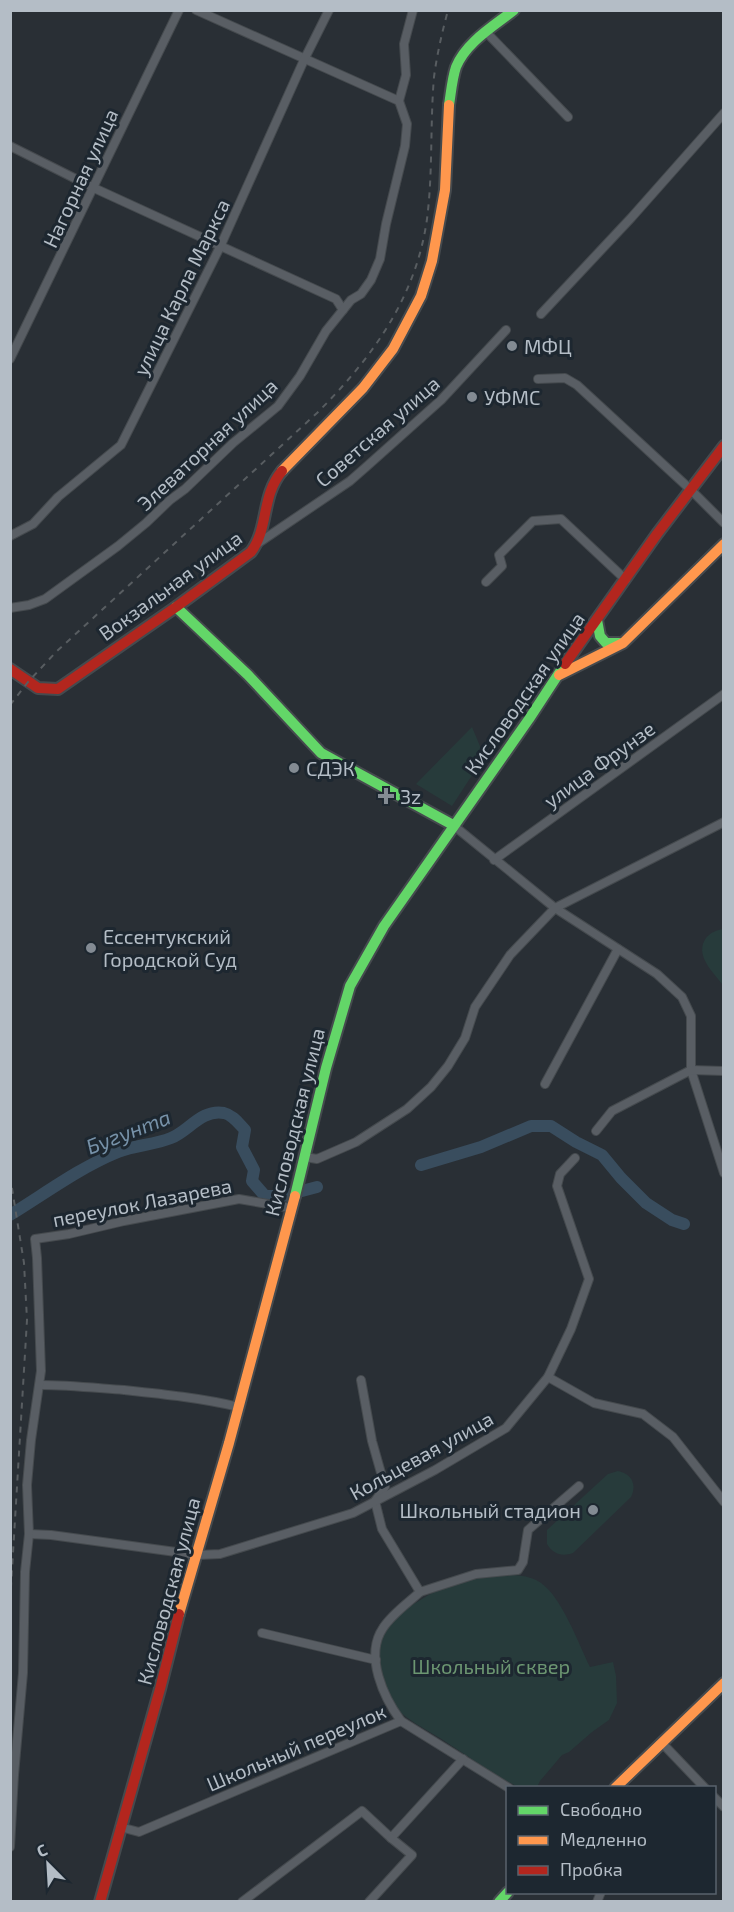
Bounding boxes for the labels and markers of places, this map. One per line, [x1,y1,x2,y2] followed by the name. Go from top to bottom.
[524,334,572,358] place label: МФЦ
[505,339,519,353] marker: МФЦ
[484,385,540,409] place label: УФМС
[465,390,479,404] marker: УФМС
[306,756,355,780] place label: СДЭК
[287,761,301,775] marker: СДЭК
[400,784,421,808] place label: 3z
[377,787,395,805] marker: 3z
[103,924,237,972] place label: Ессентукский Городской Суд
[84,941,98,955] marker: Ессентукский Городской Суд
[399,1498,581,1522] place label: Школьный стадион
[586,1503,600,1517] marker: Школьный стадион

